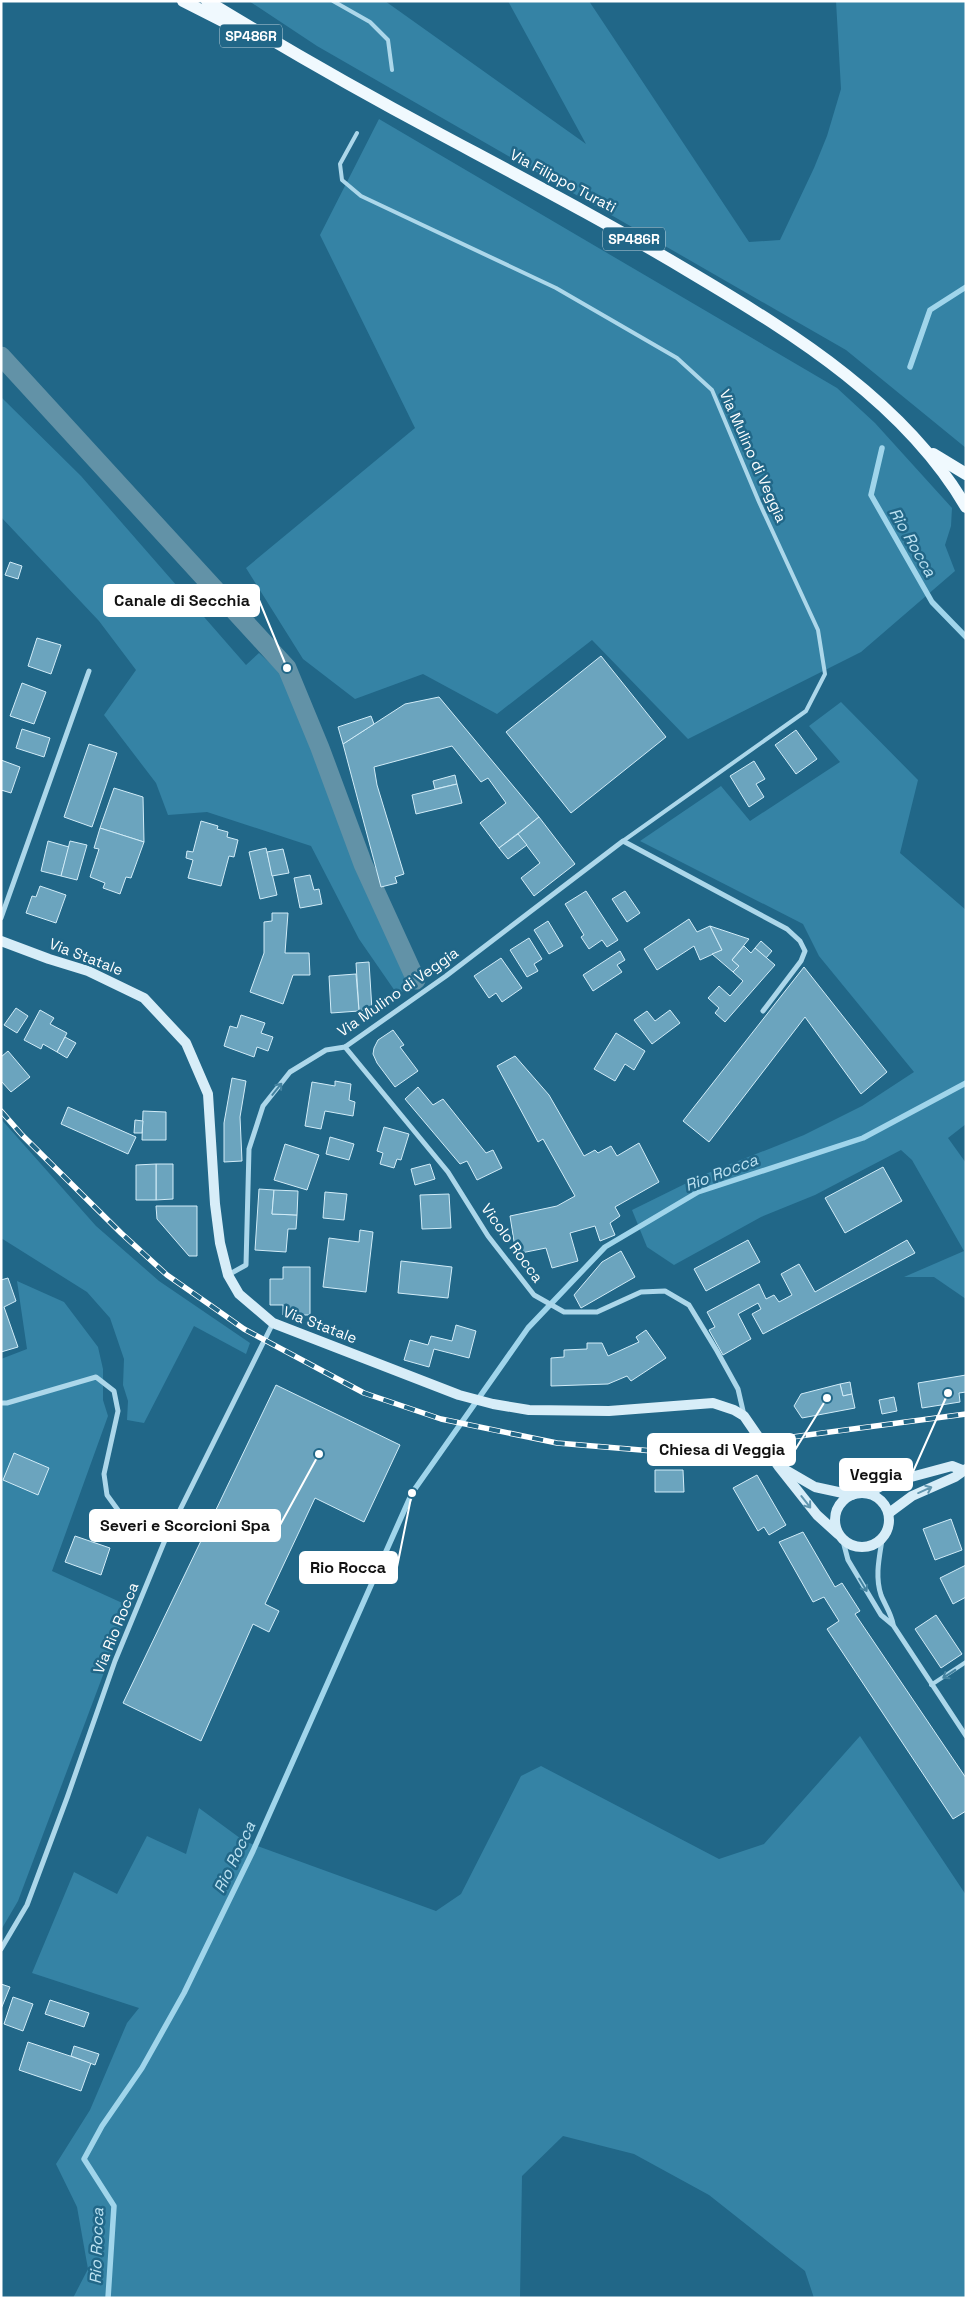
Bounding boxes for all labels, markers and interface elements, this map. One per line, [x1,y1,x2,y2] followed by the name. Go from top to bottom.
[220,24,282,48] road number: SP486R
[507,145,620,217] street label: Via Filippo Turati
[603,228,665,250] road number: SP486R
[716,386,791,526] street label: Via Mulino di Veggia
[884,504,941,581] water label: Rio Rocca
[104,585,259,616] callout: Canale di Secchia
[114,590,250,611] text: Canale di Secchia
[47,934,126,979] street label: Via Statale
[334,942,462,1041] street label: Via Mulino di Veggia
[271,1083,282,1096] one-way arrow
[682,1149,761,1196] water label: Rio Rocca
[477,1199,548,1286] street label: Vicolo Rocca
[281,1302,360,1347] street label: Via Statale
[648,1434,795,1465] callout: Chiesa di Veggia
[659,1439,785,1460] text: Chiesa di Veggia
[840,1459,912,1490] callout: Veggia
[850,1464,902,1485] text: Veggia
[917,1485,932,1495] one-way arrow
[801,1495,812,1508] one-way arrow
[90,1510,280,1541] callout: Severi e Scorcioni Spa
[100,1515,270,1536] text: Severi e Scorcioni Spa
[300,1552,397,1583] callout: Rio Rocca
[310,1557,386,1578] text: Rio Rocca
[858,1577,868,1591] one-way arrow
[89,1579,143,1676] street label: Via Rio Rocca
[942,1669,956,1679] one-way arrow
[209,1817,260,1896] water label: Rio Rocca
[85,2207,108,2285] water label: Rio Rocca

